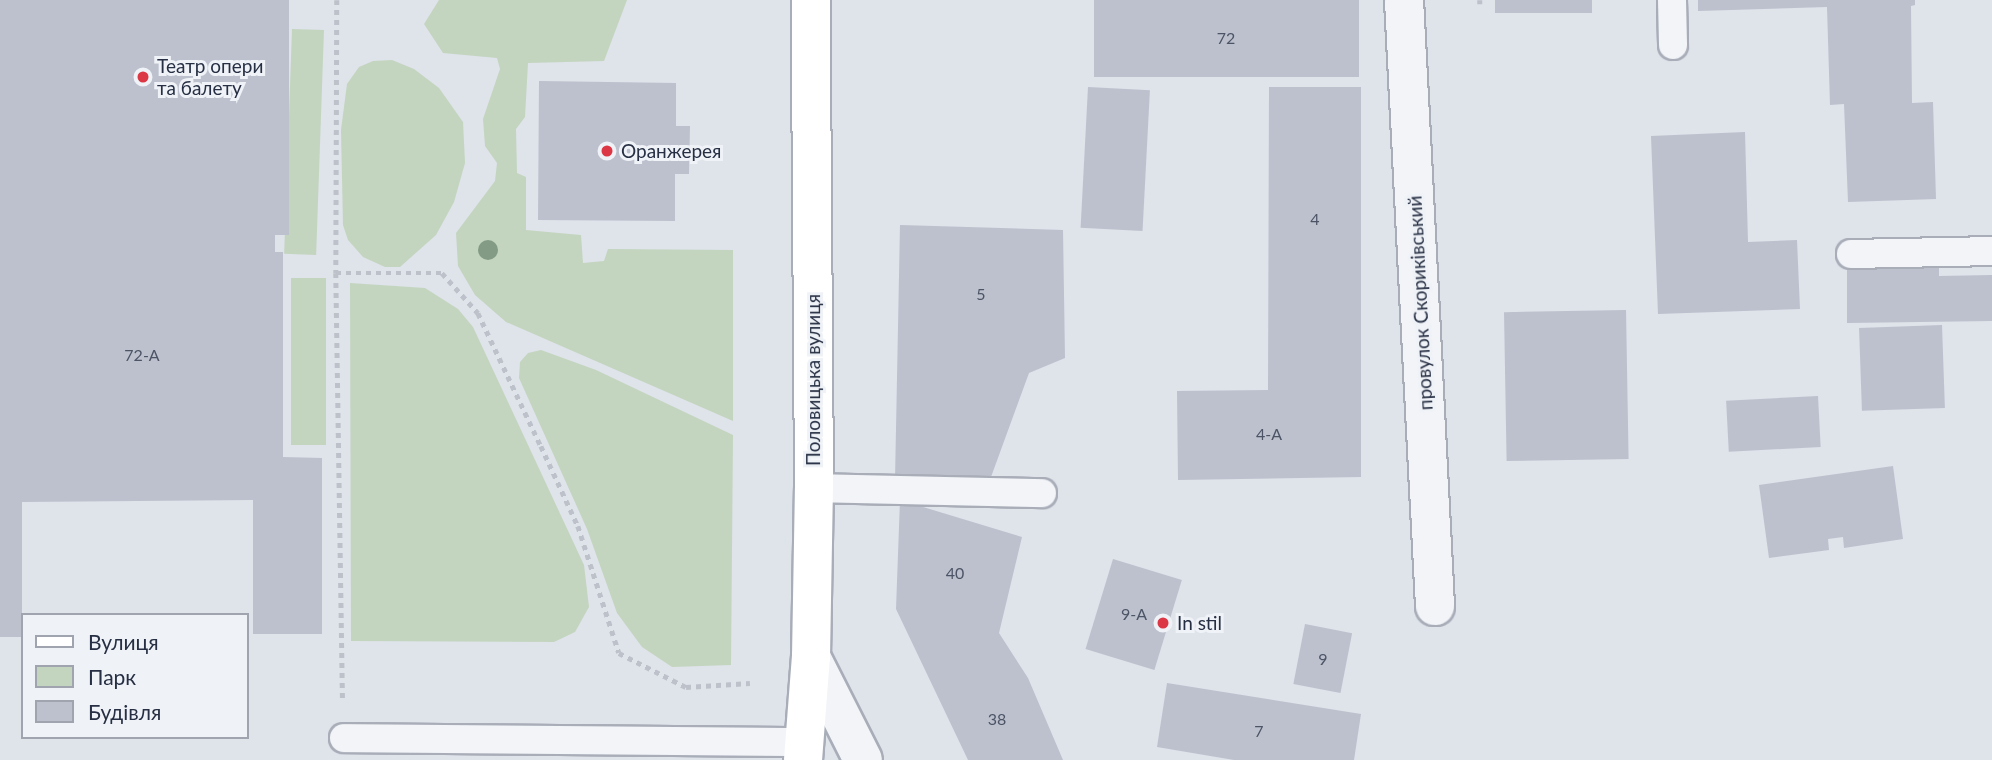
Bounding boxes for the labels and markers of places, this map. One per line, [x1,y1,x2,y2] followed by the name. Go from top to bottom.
[157,55,263,99] place label: Театр опери та балету
[135,69,151,85] marker: Театр опери та балету
[621,140,721,162] place label: Оранжерея
[599,143,615,159] marker: Оранжерея
[1177,612,1222,634] place label: In stil
[1155,615,1171,631] marker: In stil

